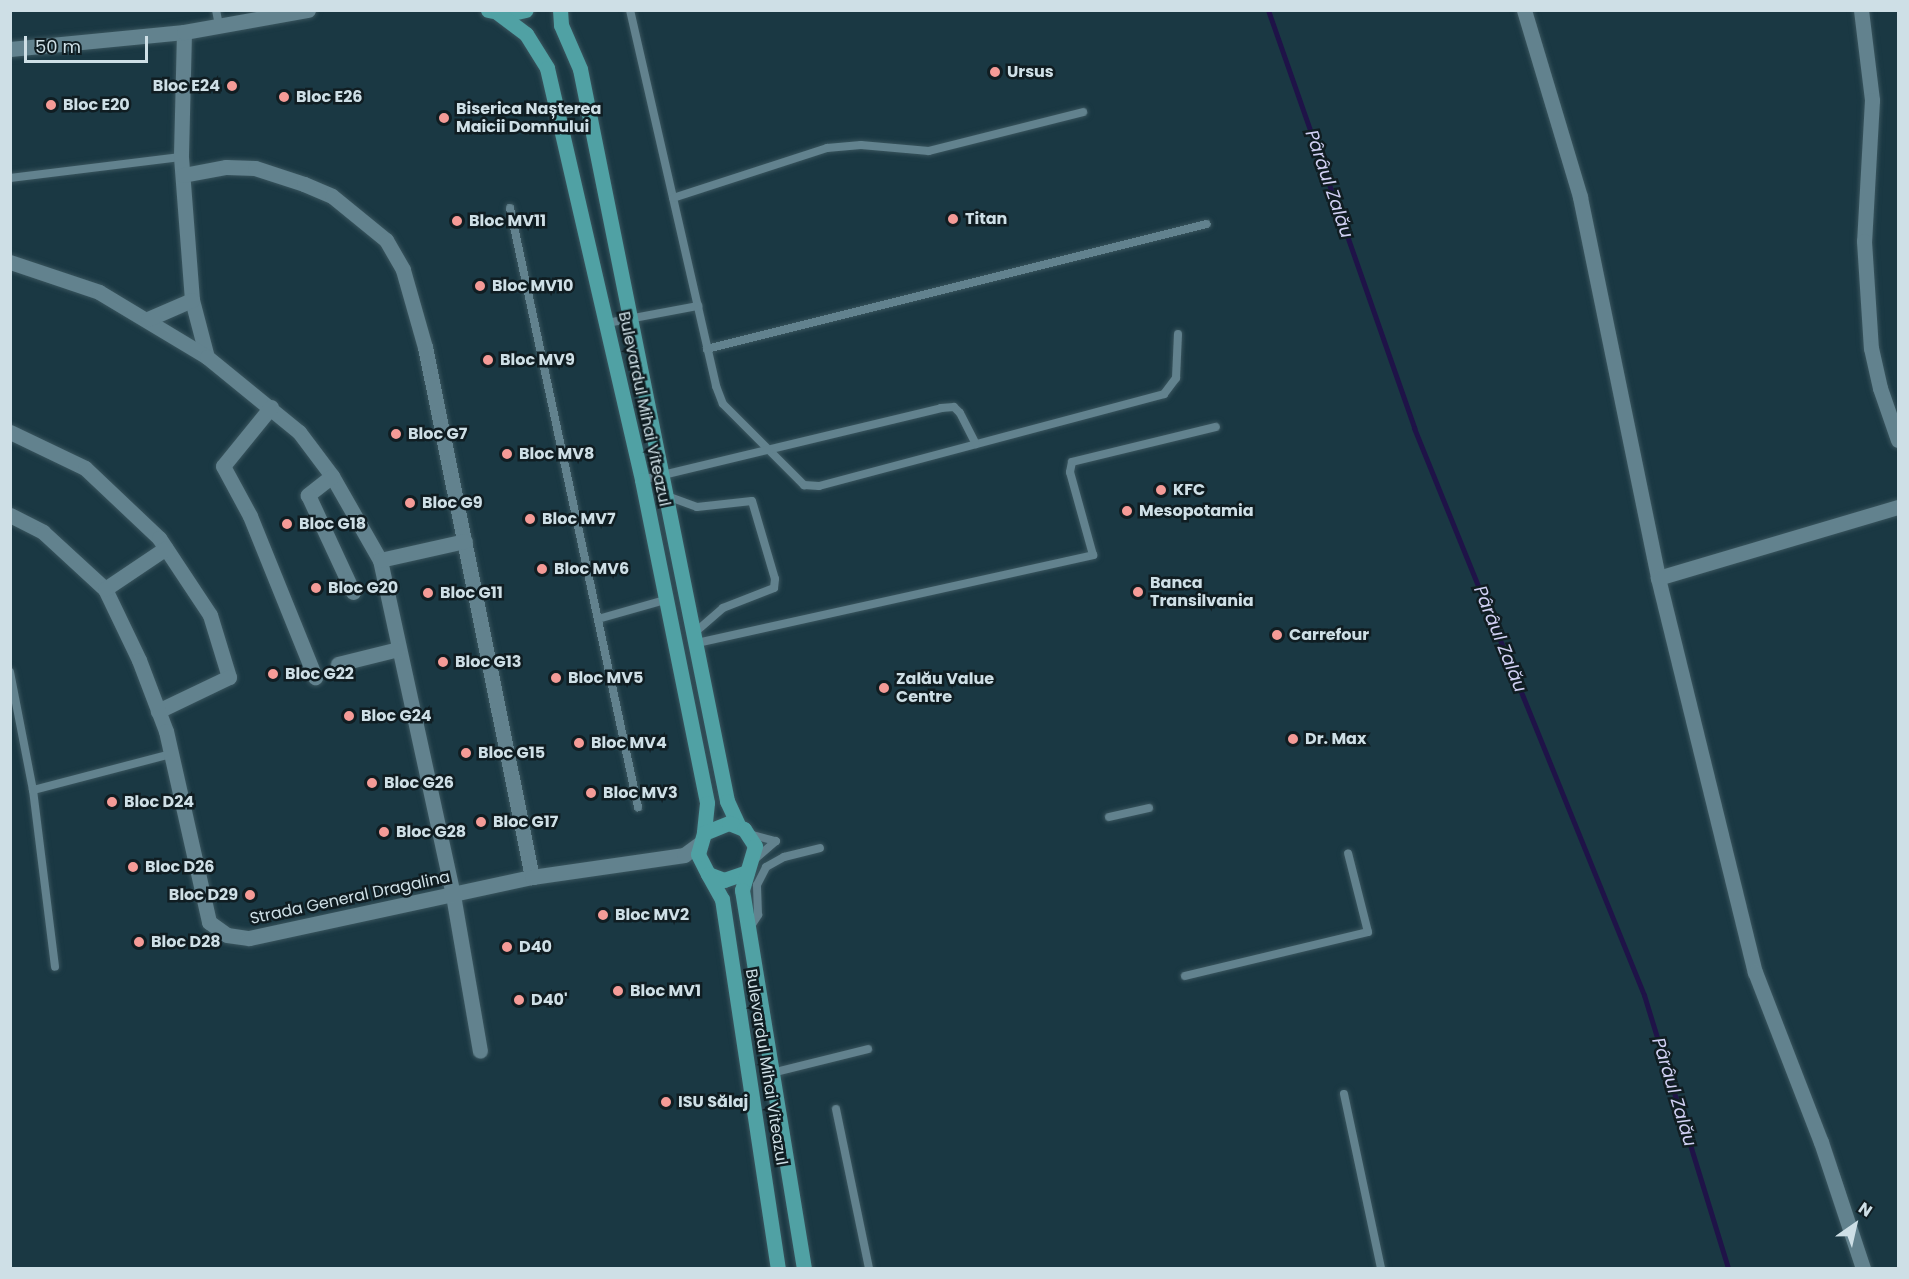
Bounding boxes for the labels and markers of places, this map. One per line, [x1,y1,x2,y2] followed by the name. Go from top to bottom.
[1007,62,1054,82] place label: Ursus
[988,65,1002,79] marker: Ursus
[153,76,220,96] place label: Bloc E24
[225,79,239,93] marker: Bloc E24
[296,87,363,107] place label: Bloc E26
[277,90,291,104] marker: Bloc E26
[63,95,130,115] place label: Bloc E20
[44,98,58,112] marker: Bloc E20
[456,99,601,137] place label: Biserica Nașterea Maicii Domnului
[437,111,451,125] marker: Biserica Nașterea Maicii Domnului
[965,209,1007,229] place label: Titan
[469,211,546,231] place label: Bloc MV11
[946,212,960,226] marker: Titan
[450,214,464,228] marker: Bloc MV11
[492,276,573,296] place label: Bloc MV10
[473,279,487,293] marker: Bloc MV10
[500,350,575,370] place label: Bloc MV9
[481,353,495,367] marker: Bloc MV9
[408,424,467,444] place label: Bloc G7
[389,427,403,441] marker: Bloc G7
[519,444,594,464] place label: Bloc MV8
[500,447,514,461] marker: Bloc MV8
[1173,480,1205,500] place label: KFC
[1154,483,1168,497] marker: KFC
[422,493,483,513] place label: Bloc G9
[403,496,417,510] marker: Bloc G9
[1139,501,1254,521] place label: Mesopotamia
[1120,504,1134,518] marker: Mesopotamia
[542,509,615,529] place label: Bloc MV7
[523,512,537,526] marker: Bloc MV7
[299,514,366,534] place label: Bloc G18
[280,517,294,531] marker: Bloc G18
[554,559,629,579] place label: Bloc MV6
[535,562,549,576] marker: Bloc MV6
[1150,573,1254,611] place label: Banca Transilvania
[328,578,398,598] place label: Bloc G20
[309,581,323,595] marker: Bloc G20
[440,583,503,603] place label: Bloc G11
[1131,585,1145,599] marker: Banca Transilvania
[421,586,435,600] marker: Bloc G11
[1289,625,1369,645] place label: Carrefour
[1270,628,1284,642] marker: Carrefour
[455,652,521,672] place label: Bloc G13
[436,655,450,669] marker: Bloc G13
[285,664,354,684] place label: Bloc G22
[266,667,280,681] marker: Bloc G22
[568,668,643,688] place label: Bloc MV5
[896,669,994,707] place label: Zalău Value Centre
[549,671,563,685] marker: Bloc MV5
[877,681,891,695] marker: Zalău Value Centre
[361,706,432,726] place label: Bloc G24
[342,709,356,723] marker: Bloc G24
[1305,729,1366,749] place label: Dr. Max
[1286,732,1300,746] marker: Dr. Max
[591,733,667,753] place label: Bloc MV4
[572,736,586,750] marker: Bloc MV4
[478,743,545,763] place label: Bloc G15
[459,746,473,760] marker: Bloc G15
[384,773,454,793] place label: Bloc G26
[365,776,379,790] marker: Bloc G26
[603,783,678,803] place label: Bloc MV3
[584,786,598,800] marker: Bloc MV3
[124,792,194,812] place label: Bloc D24
[105,795,119,809] marker: Bloc D24
[493,812,558,832] place label: Bloc G17
[474,815,488,829] marker: Bloc G17
[396,822,466,842] place label: Bloc G28
[377,825,391,839] marker: Bloc G28
[145,857,214,877] place label: Bloc D26
[126,860,140,874] marker: Bloc D26
[169,885,238,905] place label: Bloc D29
[243,888,257,902] marker: Bloc D29
[615,905,689,925] place label: Bloc MV2
[596,908,610,922] marker: Bloc MV2
[151,932,221,952] place label: Bloc D28
[132,935,146,949] marker: Bloc D28
[519,937,552,957] place label: D40
[500,940,514,954] marker: D40
[630,981,701,1001] place label: Bloc MV1
[611,984,625,998] marker: Bloc MV1
[531,990,567,1010] place label: D40'
[512,993,526,1007] marker: D40'
[678,1092,748,1112] place label: ISU Sălaj
[659,1095,673,1109] marker: ISU Sălaj

